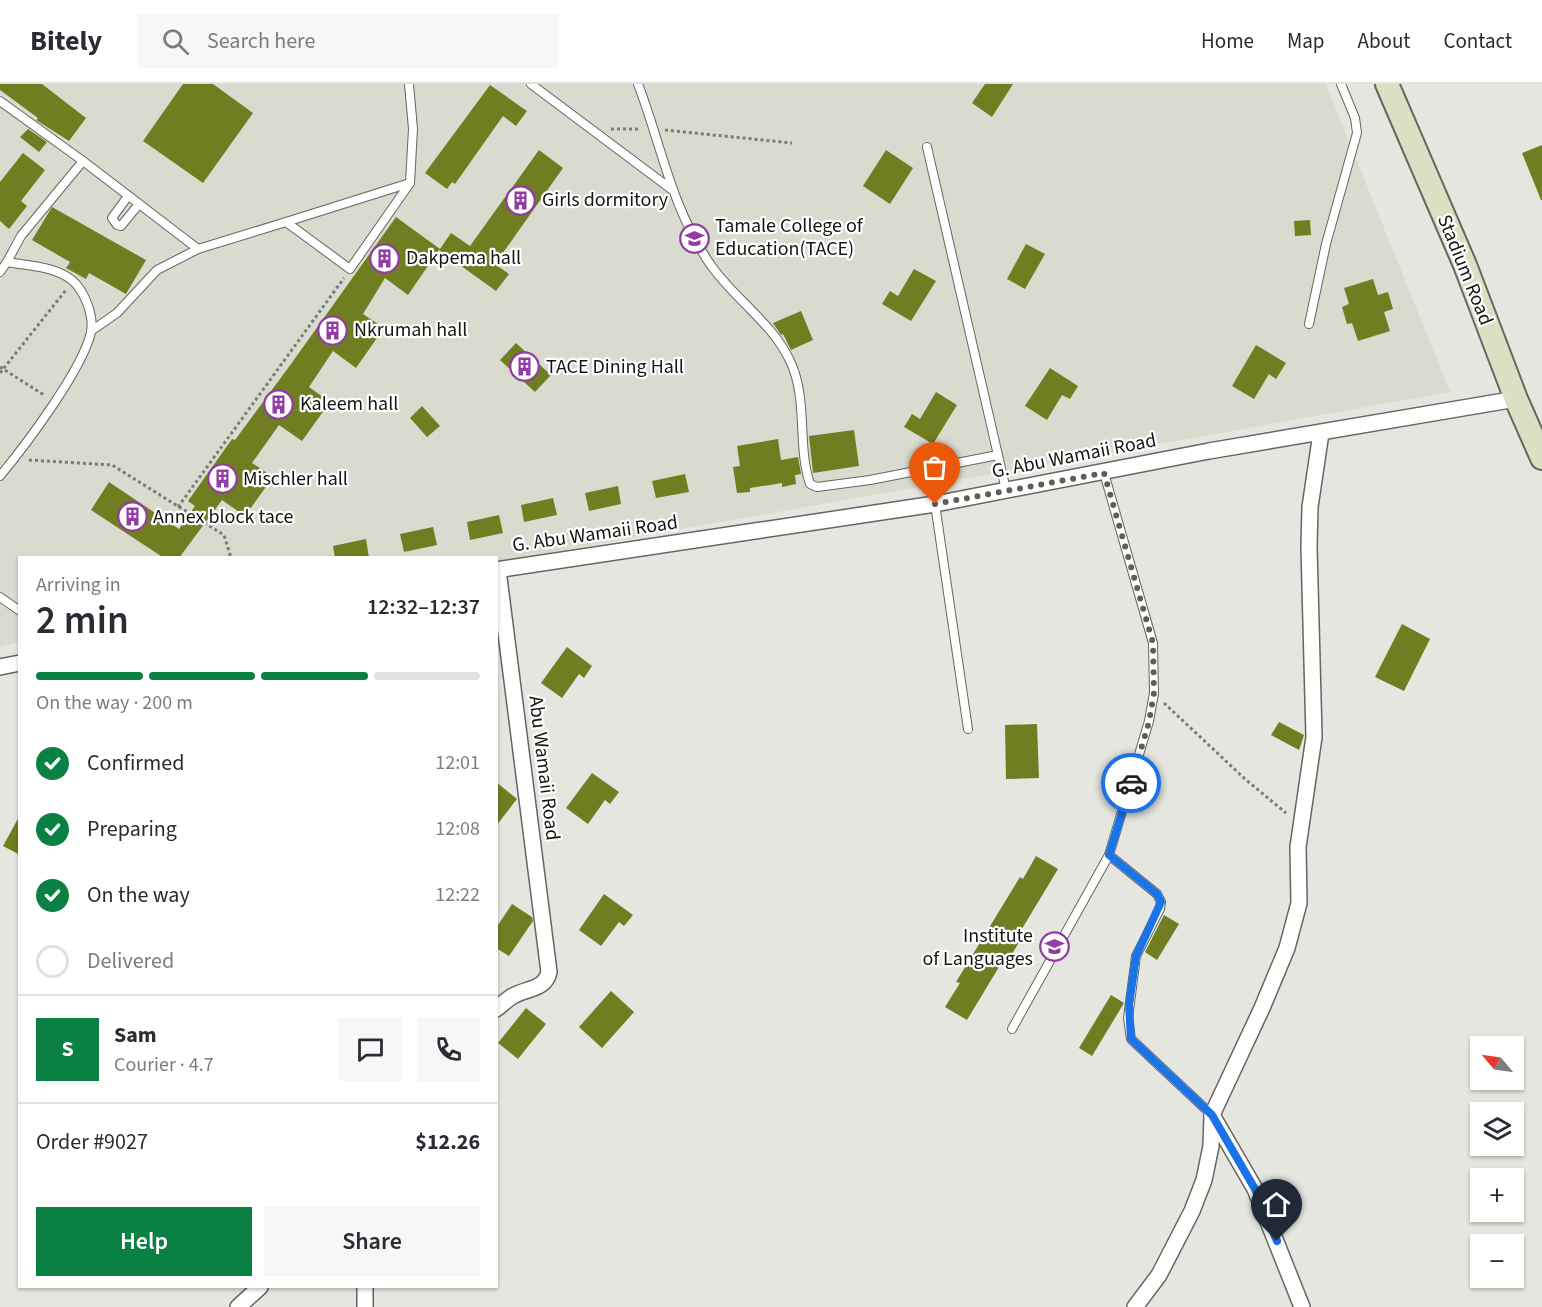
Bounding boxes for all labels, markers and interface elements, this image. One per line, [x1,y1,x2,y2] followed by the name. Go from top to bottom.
[138,14,558,68] search box
[30,21,102,61] text: Bitely
[159,25,192,58] icon: search
[207,25,315,57] text: Search here
[1201,26,1254,56] text: Home
[1287,26,1325,56] text: Map
[1358,26,1410,56] text: About
[1443,26,1512,56] text: Contact
[505,184,537,216] building icon: Girls dormitory
[542,186,669,214] place label: Girls dormitory
[1430,211,1500,329] street label: Stadium Road
[715,212,864,263] place label: Tamale College of Education(TACE)
[678,222,710,254] school or university icon: Tamale College of Education(TACE)
[369,242,401,274] building icon: Dakpema hall
[406,244,521,272] place label: Dakpema hall
[317,314,349,346] building icon: Nkrumah hall
[354,316,467,344] place label: Nkrumah hall
[509,351,541,383] building icon: TACE Dining Hall
[546,353,684,381] place label: TACE Dining Hall
[263,388,295,420] building icon: Kaleem hall
[300,390,398,418] place label: Kaleem hall
[989,426,1159,486] street label: G. Abu Wamaii Road
[909,442,960,504] pin
[918,451,951,484] icon: bag
[206,463,238,495] building icon: Mischler hall
[243,465,348,493] place label: Mischler hall
[116,501,148,533] building icon: Annex block tace
[153,503,294,531] place label: Annex block tace
[510,509,680,559] street label: G. Abu Wamaii Road
[36,571,121,599] text: Arriving in
[367,591,480,623] text: 12:32–12:37
[36,593,129,649] text: 2 min
[36,689,193,717] text: On the way · 200 m
[521,694,567,842] street label: Abu Wamaii Road
[36,747,69,780] icon: check
[87,747,184,779] text: Confirmed
[435,749,480,777] text: 12:01
[1101,753,1161,813] courier
[1115,767,1148,800] icon: car
[36,813,69,846] icon: check
[87,813,177,845] text: Preparing
[435,815,480,843] text: 12:08
[36,879,69,912] icon: check
[87,879,190,911] text: On the way
[435,881,480,909] text: 12:22
[922,922,1033,973] place label: Institute of Languages
[1038,931,1070,963] school or university icon: Institute of Languages
[87,945,174,977] text: Delivered
[339,1018,402,1081] button: chat
[417,1018,480,1081] button: phone
[114,1019,157,1051] text: Sam
[61,1033,74,1065] text: S
[1470,1036,1524,1090] north arrow
[1470,1036,1524,1288] map controls
[114,1051,214,1079] text: Courier · 4.7
[1470,1102,1524,1156] button: layers
[36,1126,148,1158] text: Order #9027
[415,1126,480,1158] text: $12.26
[1470,1168,1524,1222] button: +
[1251,1179,1302,1241] pin
[1260,1188,1293,1221] icon: home
[36,1207,252,1276] button: Help
[264,1207,480,1276] button: Share
[1470,1234,1524,1288] button: −

